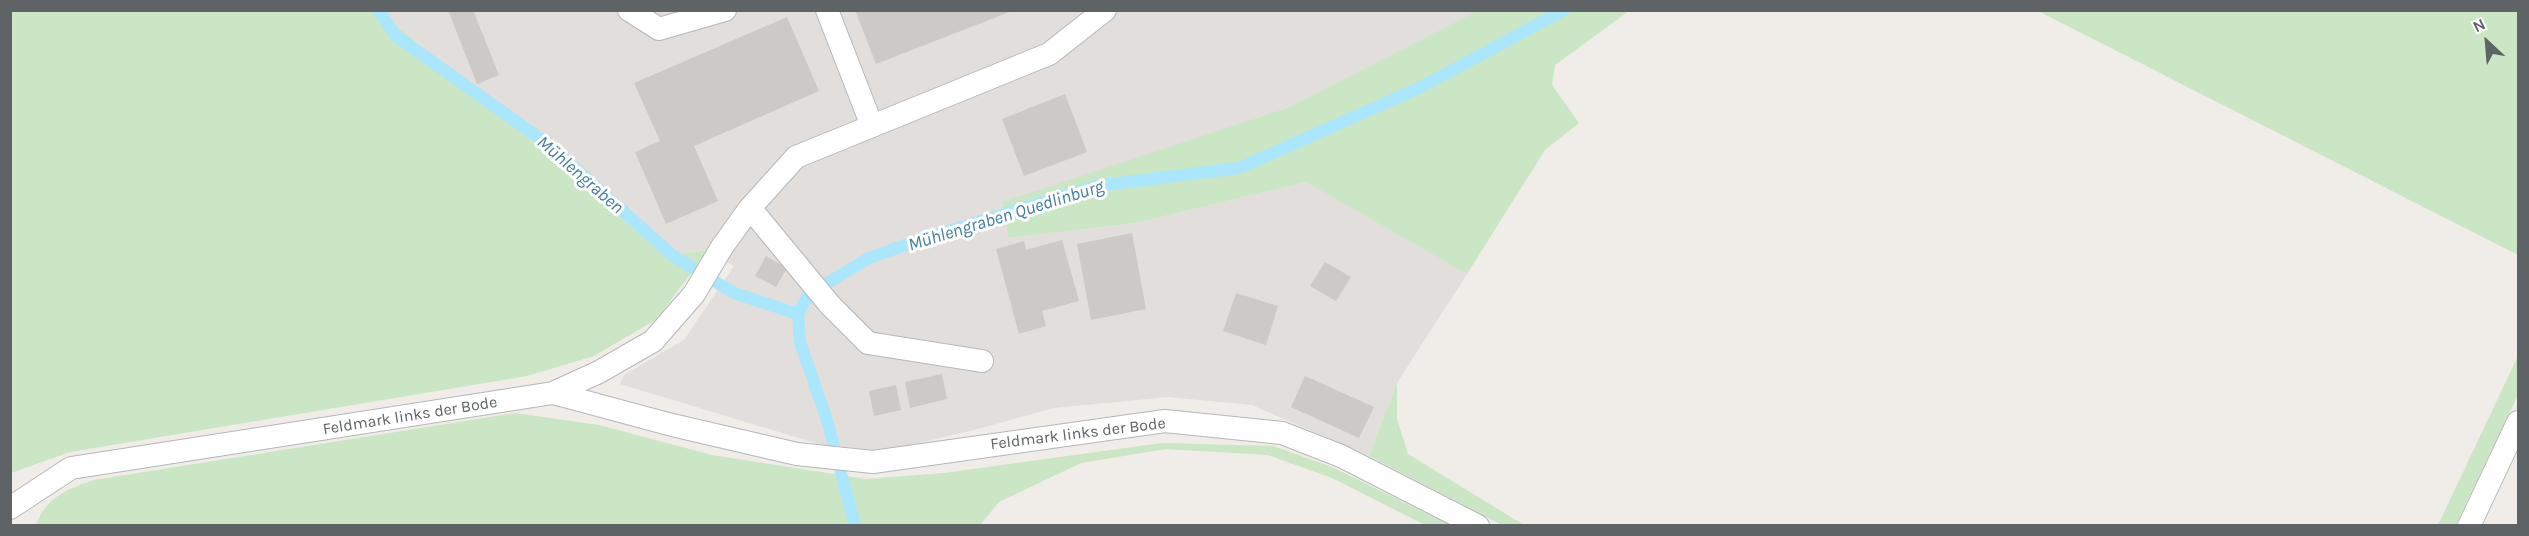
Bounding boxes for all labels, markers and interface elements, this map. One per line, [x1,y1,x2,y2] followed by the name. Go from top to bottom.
[2457,12,2517,72] north arrow
[2470,14,2488,36] text: N
[532,131,628,219] water label: Mühlengraben
[906,176,1106,256] water label: Mühlengraben Quedlinburg
[321,393,499,439] street label: Feldmark links der Bode
[989,414,1167,454] street label: Feldmark links der Bode

